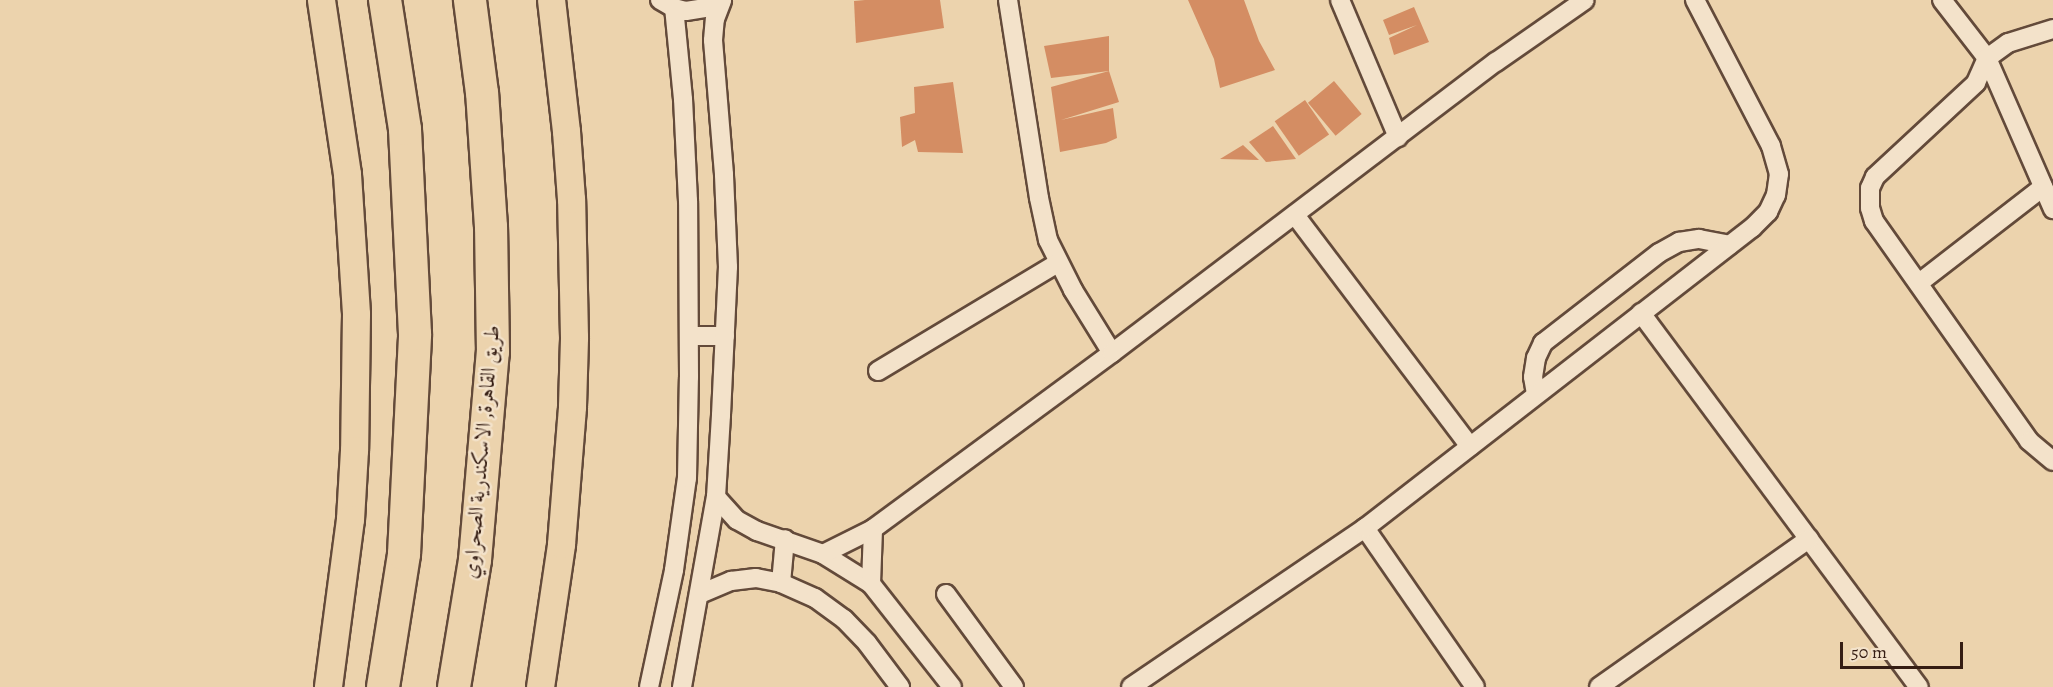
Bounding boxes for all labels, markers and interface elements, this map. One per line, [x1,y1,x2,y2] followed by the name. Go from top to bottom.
[457,324,505,580] street label: طريق القاهرة, الاسكندرية الصحراوي
[1843,630,1966,668] scale bar
[1851,640,1887,664] text: 50 m

